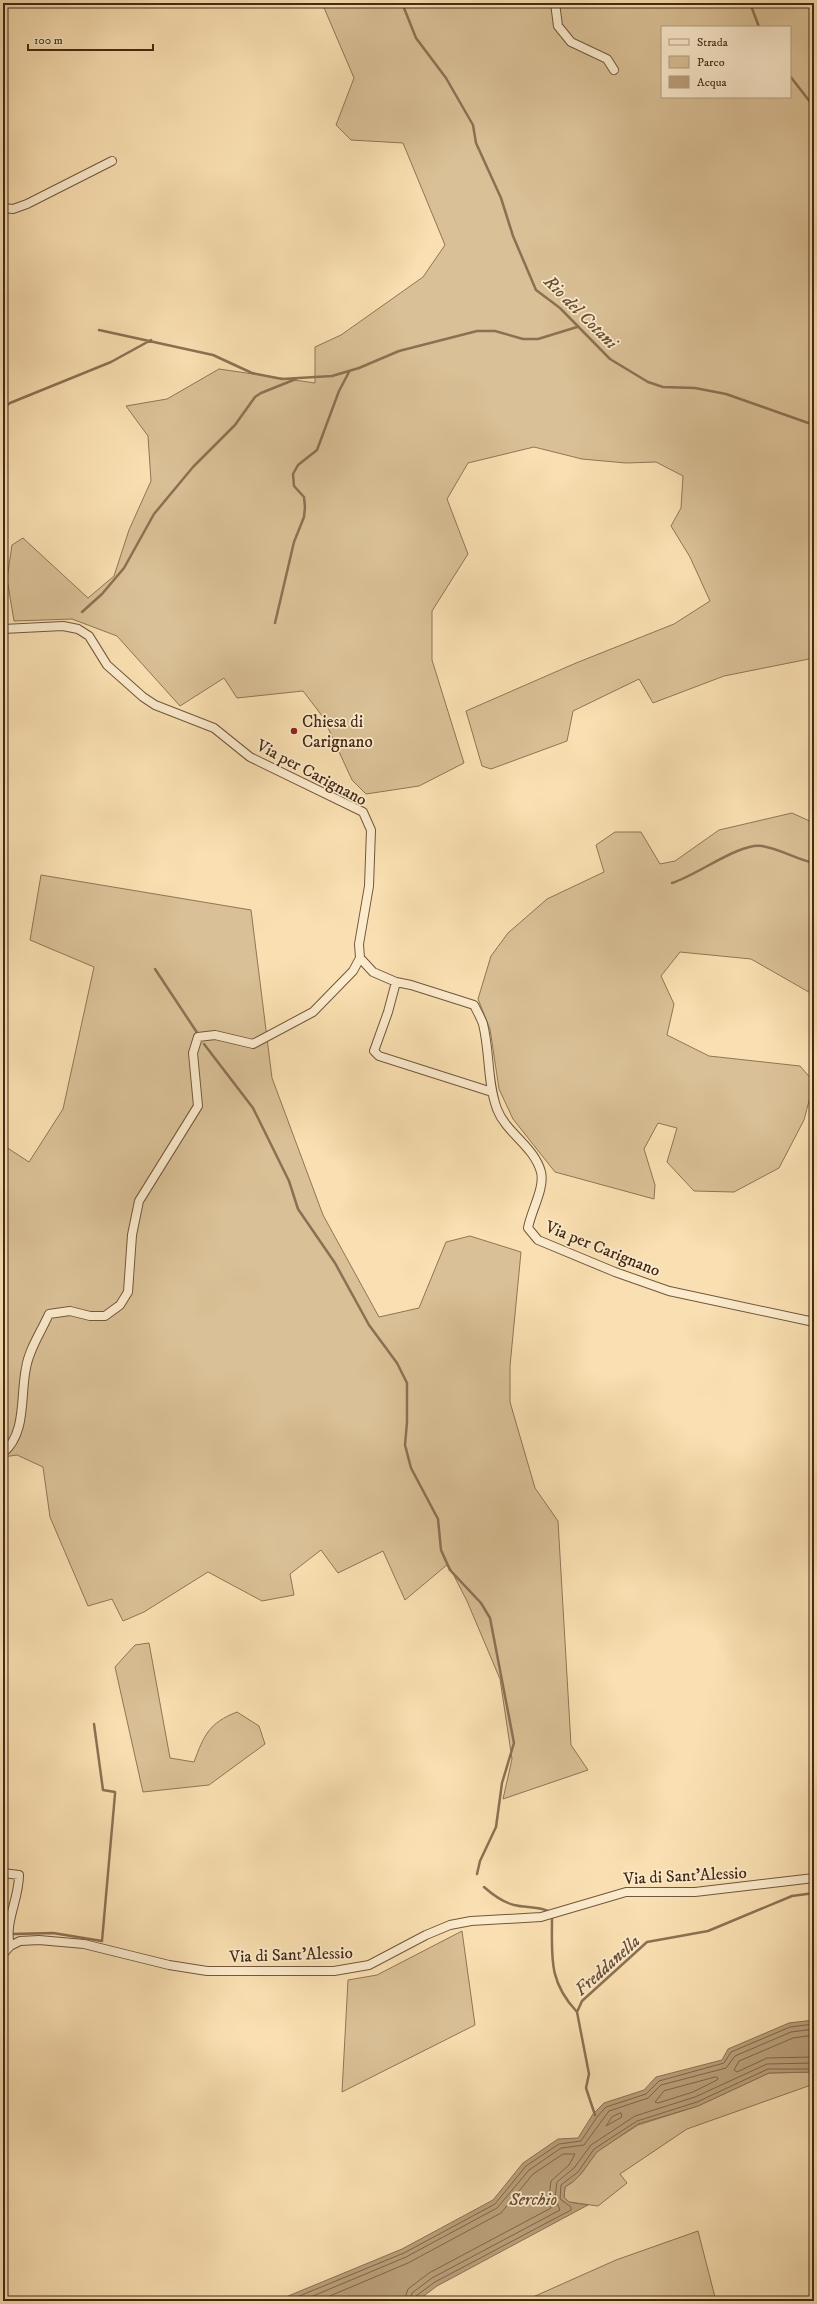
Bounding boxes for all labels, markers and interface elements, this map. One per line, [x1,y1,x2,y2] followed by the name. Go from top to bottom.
[28,26,153,52] scale bar
[661,26,791,98] legend
[34,33,63,48] text: 100 m
[697,35,729,50] text: Strada
[697,55,725,70] text: Parco
[697,75,728,90] text: Acqua
[538,271,623,355] water label: Rio del Cotani
[302,711,373,753] place label: Chiesa di Carignano
[289,726,299,736] marker: Chiesa di Carignano
[252,734,371,811] street label: Via per Carignano
[541,1215,663,1282] street label: Via per Carignano
[622,1862,747,1890] street label: Via di Sant'Alessio
[570,1930,645,2001] water label: Freddanella
[228,1942,353,1968] street label: Via di Sant'Alessio
[508,2189,557,2211] water label: Serchio

